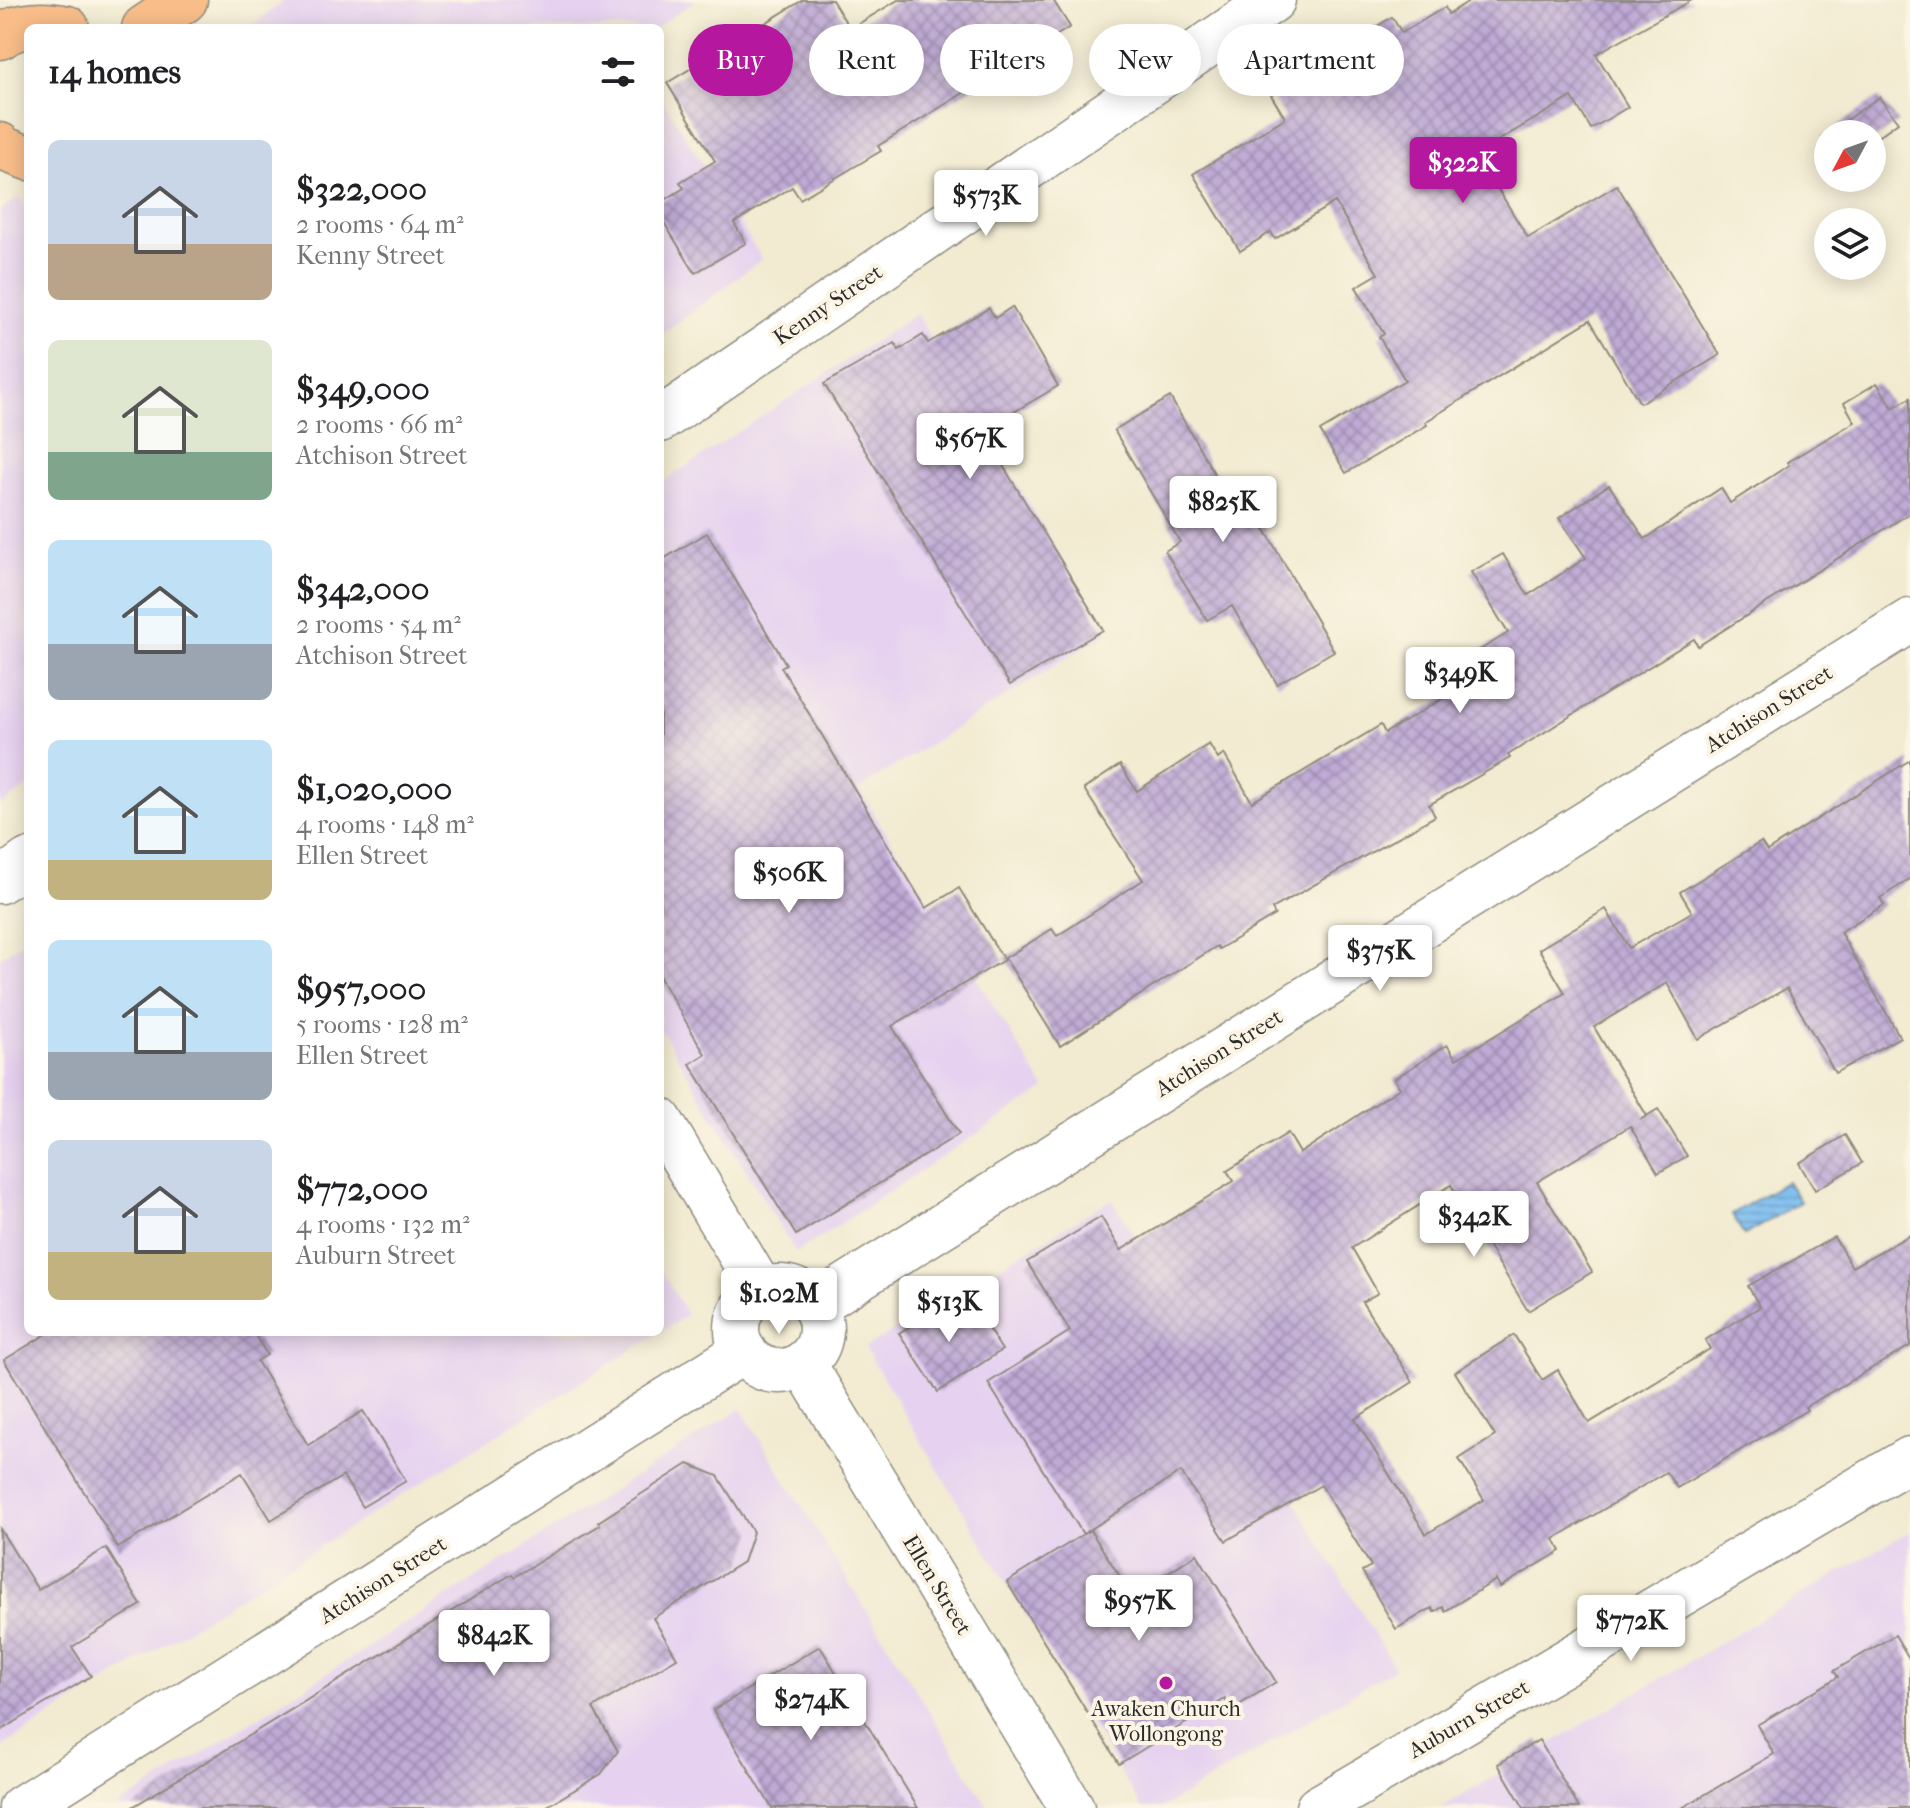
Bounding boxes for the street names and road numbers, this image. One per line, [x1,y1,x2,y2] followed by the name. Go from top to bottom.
[769,259,888,351] street label: Kenny Street
[1700,659,1838,759] street label: Atchison Street
[1150,1003,1288,1103] street label: Atchison Street
[314,1530,452,1630] street label: Atchison Street
[897,1530,977,1640] street label: Ellen Street
[1403,1674,1534,1765] street label: Auburn Street

